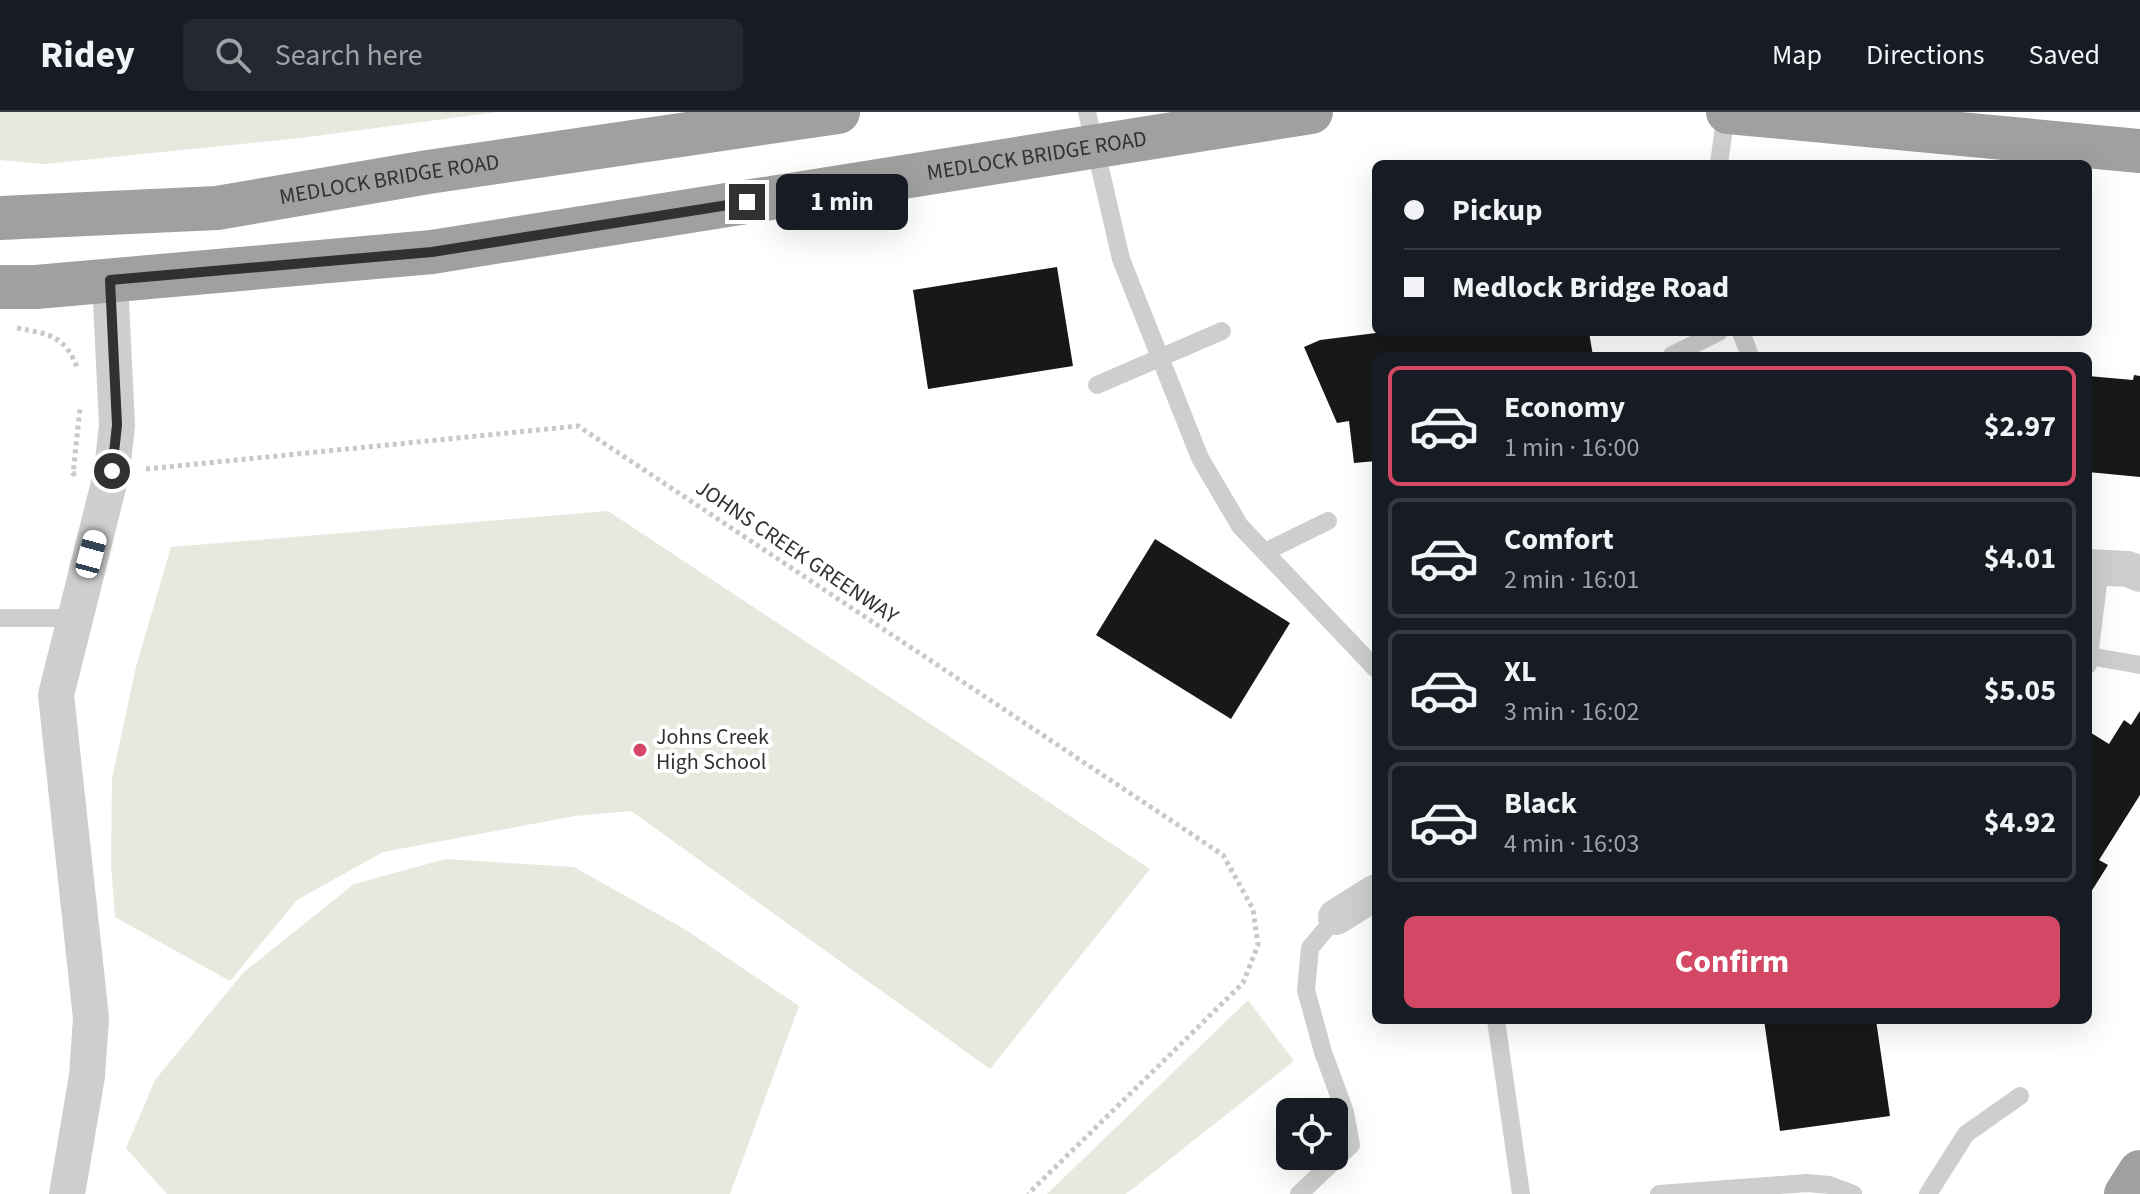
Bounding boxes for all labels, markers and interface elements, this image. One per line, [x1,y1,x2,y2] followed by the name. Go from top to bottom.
[183,19,743,91] search box
[40,28,135,82] text: Ridey
[211,33,255,77] icon: search
[275,34,423,77] text: Search here
[1772,35,1822,75] text: Map
[1866,35,1985,75] text: Directions
[2029,35,2100,75] text: Saved
[925,122,1149,189] street label: MEDLOCK BRIDGE ROAD
[277,146,501,213] street label: MEDLOCK BRIDGE ROAD
[775,174,907,230] callout: 1 min
[810,183,874,220] text: 1 min
[729,184,765,220] route end
[1452,189,1542,232] text: Pickup
[1452,266,1729,309] text: Medlock Bridge Road
[1504,386,1625,429] text: Economy
[1408,390,1480,462] icon: car
[1984,405,2056,448] text: $2.97
[1504,429,1639,466] text: 1 min · 16:00
[94,453,130,489] route start
[689,472,905,632] street label: JOHNS CREEK GREENWAY
[1504,518,1614,561] text: Comfort
[1408,522,1480,594] icon: car
[73,528,109,580] car
[1984,537,2056,580] text: $4.01
[1504,561,1639,598] text: 2 min · 16:01
[1504,650,1537,693] text: XL
[1408,654,1480,726] icon: car
[1984,669,2056,712] text: $5.05
[1504,693,1639,730] text: 3 min · 16:02
[656,721,769,778] place label: Johns Creek High School
[631,741,649,759] marker: Johns Creek High School
[1504,782,1577,825] text: Black
[1408,786,1480,858] icon: car
[1984,801,2056,844] text: $4.92
[1504,825,1639,862] text: 4 min · 16:03
[1404,916,2060,1008] button: Confirm
[1276,1098,1348,1170] map controls
[1276,1098,1348,1170] button: locate

